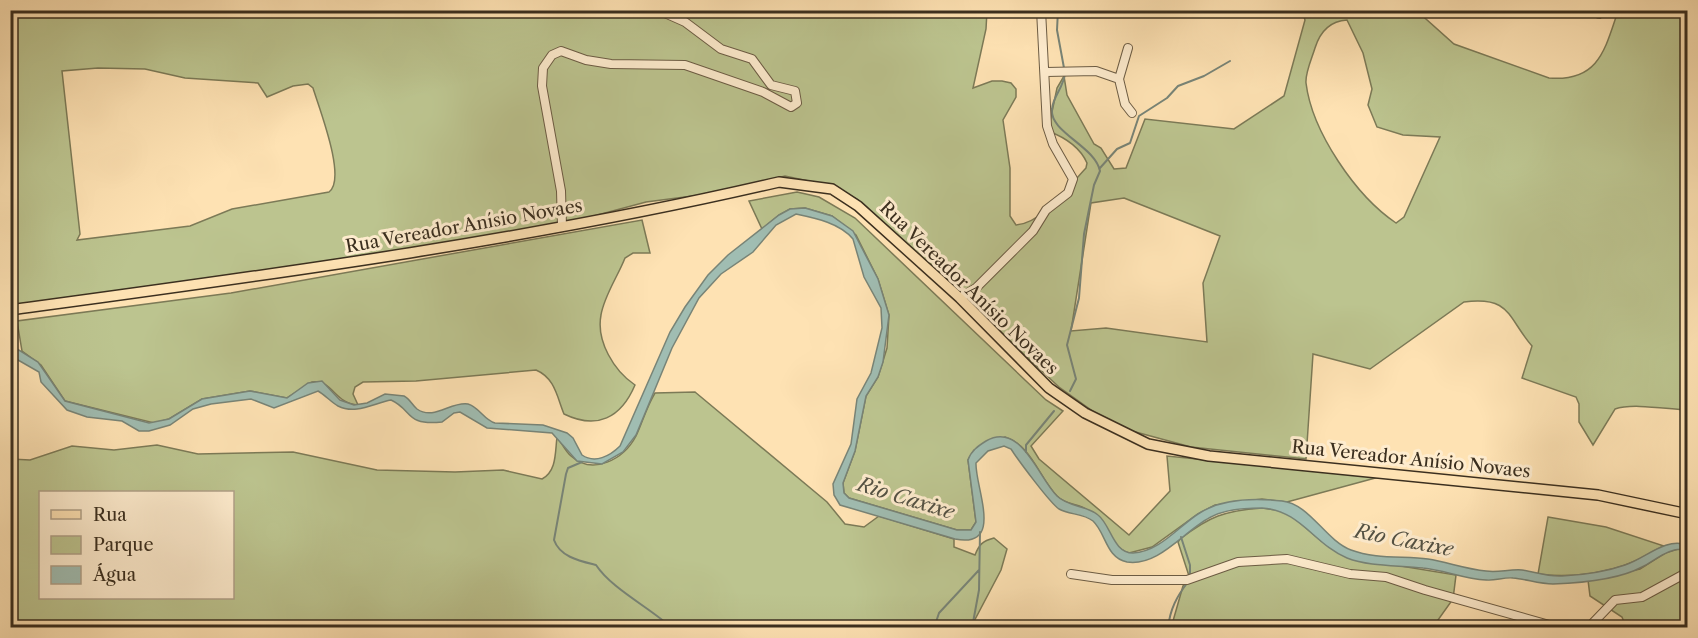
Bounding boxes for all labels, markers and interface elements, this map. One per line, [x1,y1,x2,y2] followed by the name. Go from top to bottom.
[344,194,584,258] street label: Rua Vereador Anísio Novaes
[875,197,1063,379] street label: Rua Vereador Anísio Novaes
[1290,436,1532,482] street label: Rua Vereador Anísio Novaes
[853,471,959,524] water label: Rio Caxixe
[39,491,234,599] legend
[93,504,127,526] text: Rua
[1351,518,1457,562] water label: Rio Caxixe
[93,534,154,556] text: Parque
[92,563,137,586] text: Água

